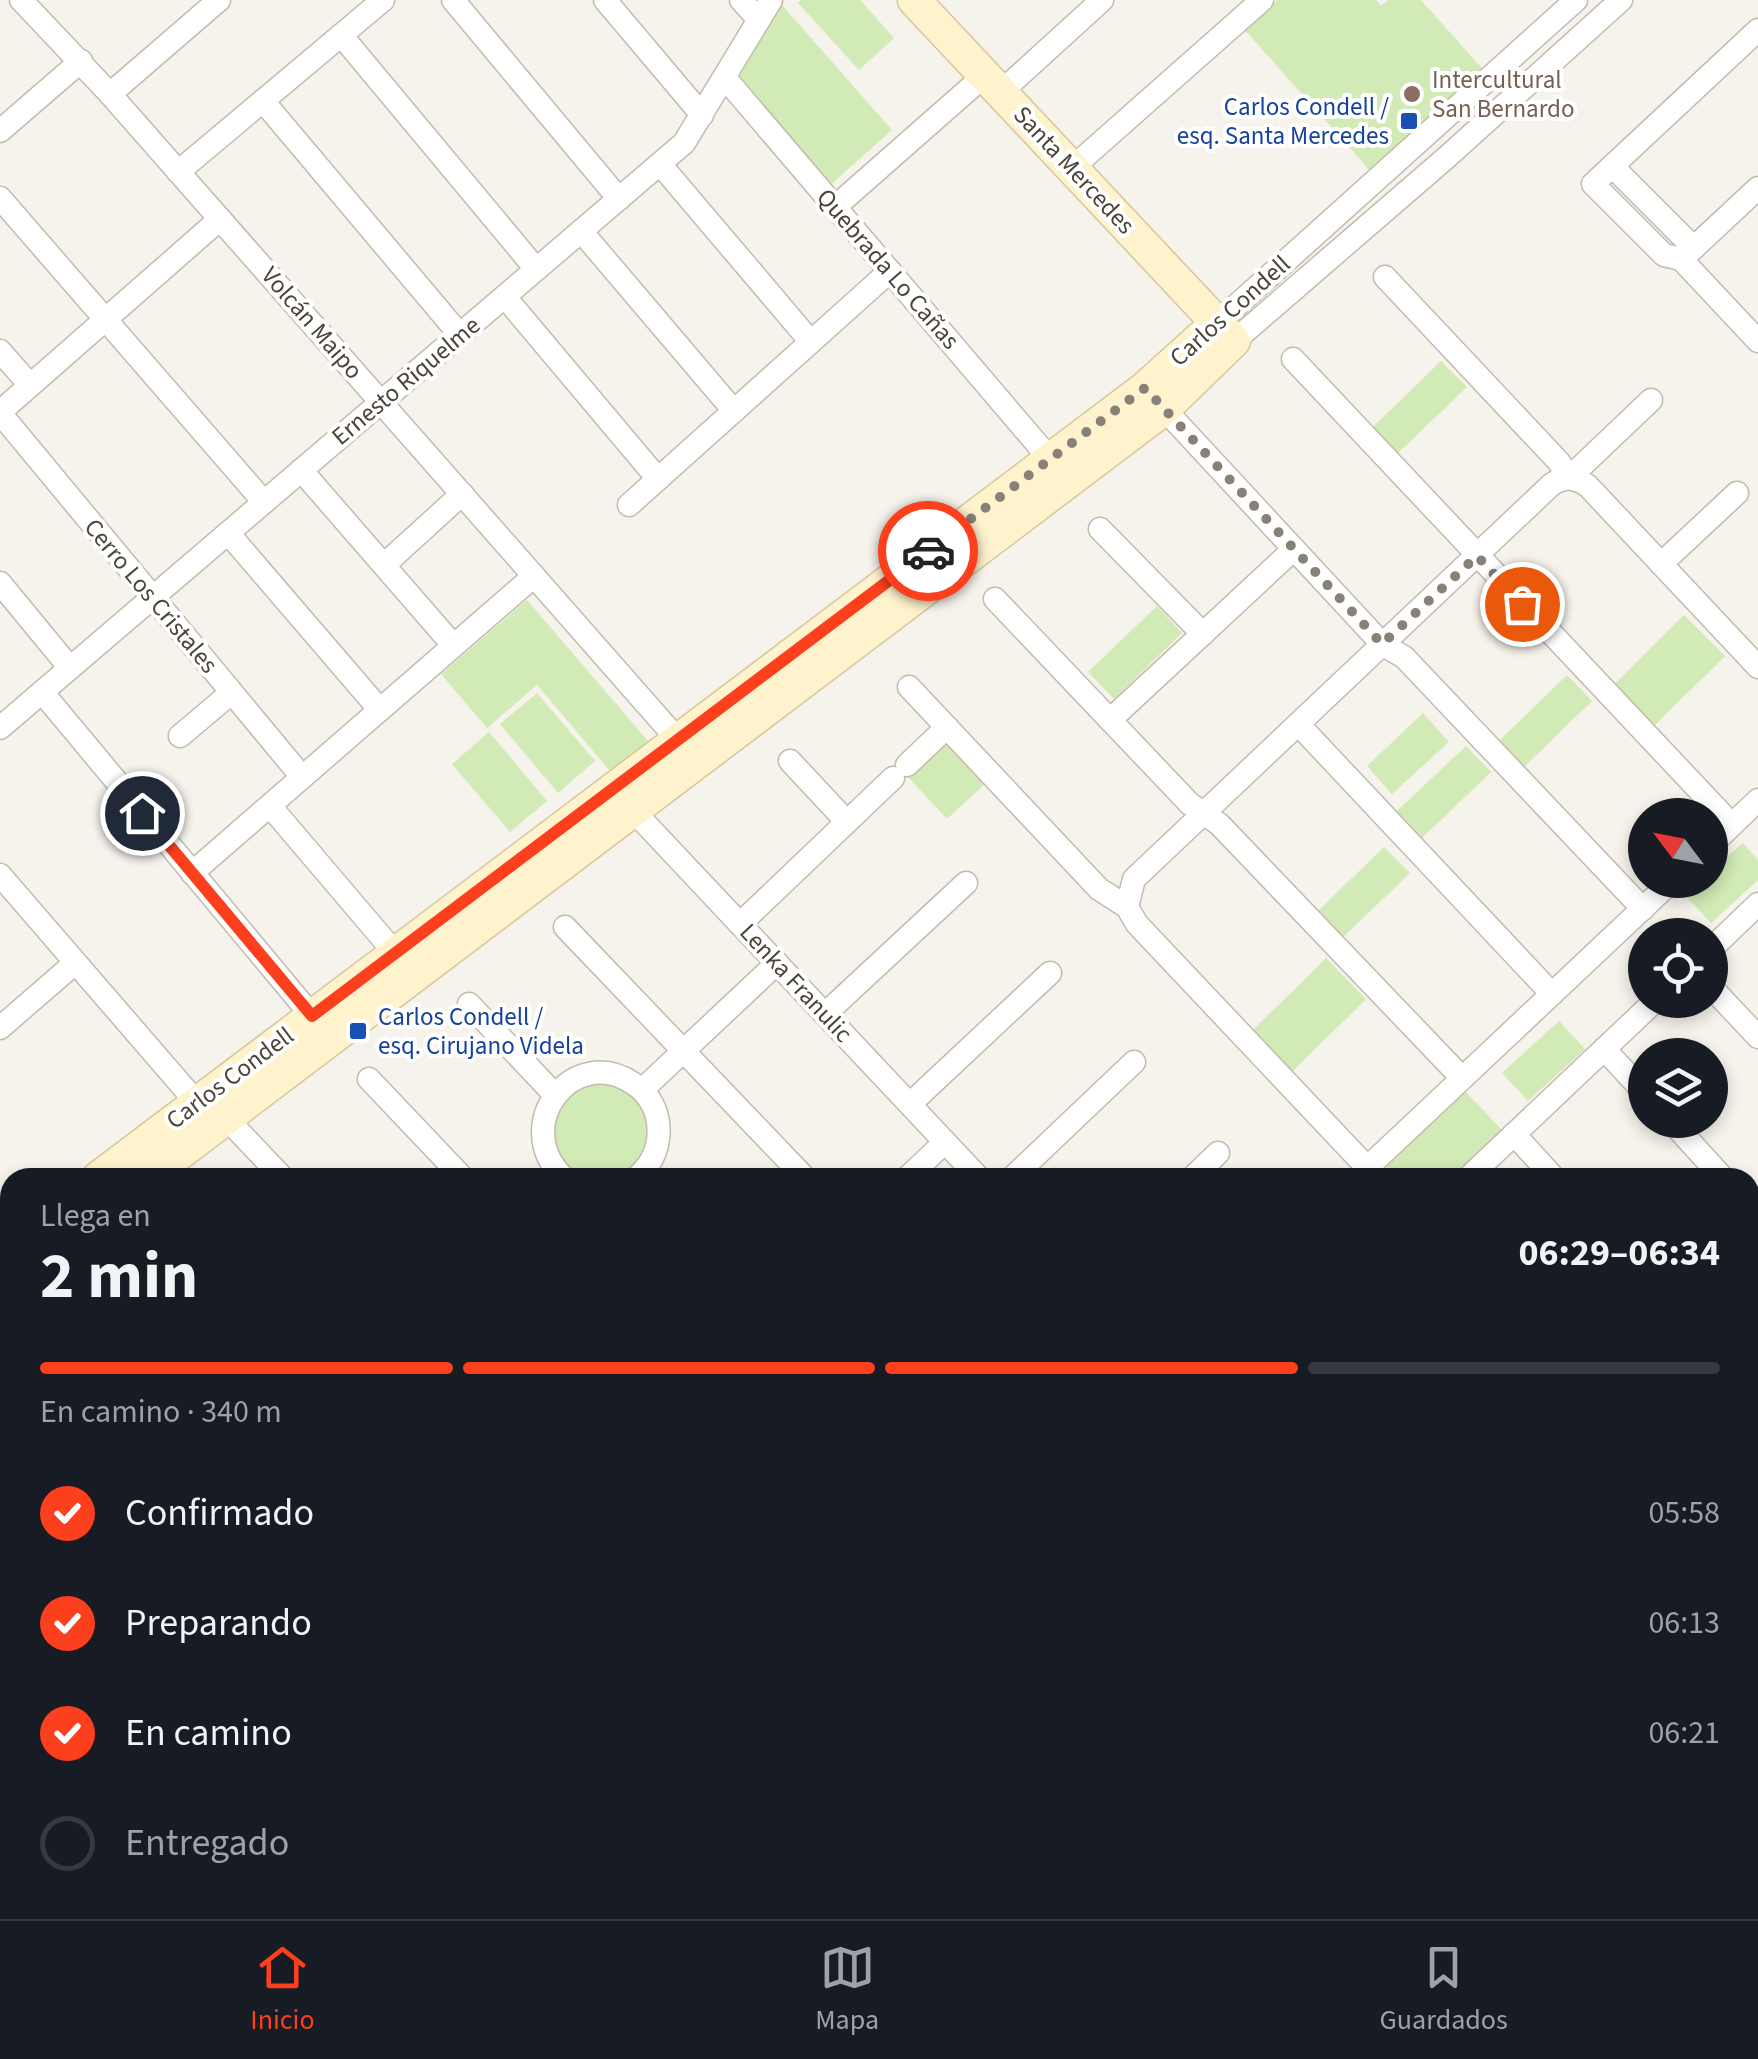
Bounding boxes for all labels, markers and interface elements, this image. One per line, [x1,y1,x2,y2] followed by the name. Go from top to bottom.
[1432,62,1575,127] place label: Intercultural San Bernardo
[1401,83,1423,105] marker: Intercultural San Bernardo
[1177,89,1389,154] place label: Carlos Condell / esq. Santa Mercedes
[1005,98,1143,242] street label: Santa Mercedes
[1398,110,1420,132] marker: Carlos Condell / esq. Santa Mercedes
[808,181,968,357] street label: Quebrada Lo Cañas
[1162,247,1298,375] street label: Carlos Condell
[253,259,371,387] street label: Volcán Maipo
[324,308,488,454] street label: Ernesto Riquelme
[878,501,978,601] courier
[76,511,226,681] street label: Cerro Los Cristales
[901,524,956,579] icon: car
[1480,562,1565,647] pin
[1495,577,1550,632] icon: bag
[100,771,185,856] pin
[115,786,170,841] icon: home
[1628,798,1728,898] north arrow
[1628,798,1728,1138] map controls
[731,915,861,1051] street label: Lenka Franulic
[1628,918,1728,1018] button: locate
[378,999,584,1064] place label: Carlos Condell / esq. Cirujano Videla
[159,1018,301,1138] street label: Carlos Condell
[347,1020,369,1042] marker: Carlos Condell / esq. Cirujano Videla
[1628,1038,1728,1138] button: layers
[40,1193,151,1239] text: Llega en
[1518,1226,1720,1280] text: 06:29–06:34
[40,1230,198,1323] text: 2 min
[40,1389,282,1435] text: En camino · 340 m
[40,1486,95,1541] icon: check
[125,1486,314,1540] text: Confirmado
[1648,1490,1720,1536] text: 05:58
[40,1596,95,1651] icon: check
[125,1596,312,1650] text: Preparando
[1648,1600,1720,1646] text: 06:13
[40,1706,95,1761] icon: check
[125,1706,292,1760] text: En camino
[1648,1710,1720,1756] text: 06:21
[125,1816,289,1870] text: Entregado
[250,1940,315,2040] tab: Inicio
[815,1940,879,2040] tab: Mapa
[1380,1940,1508,2040] tab: Guardados

